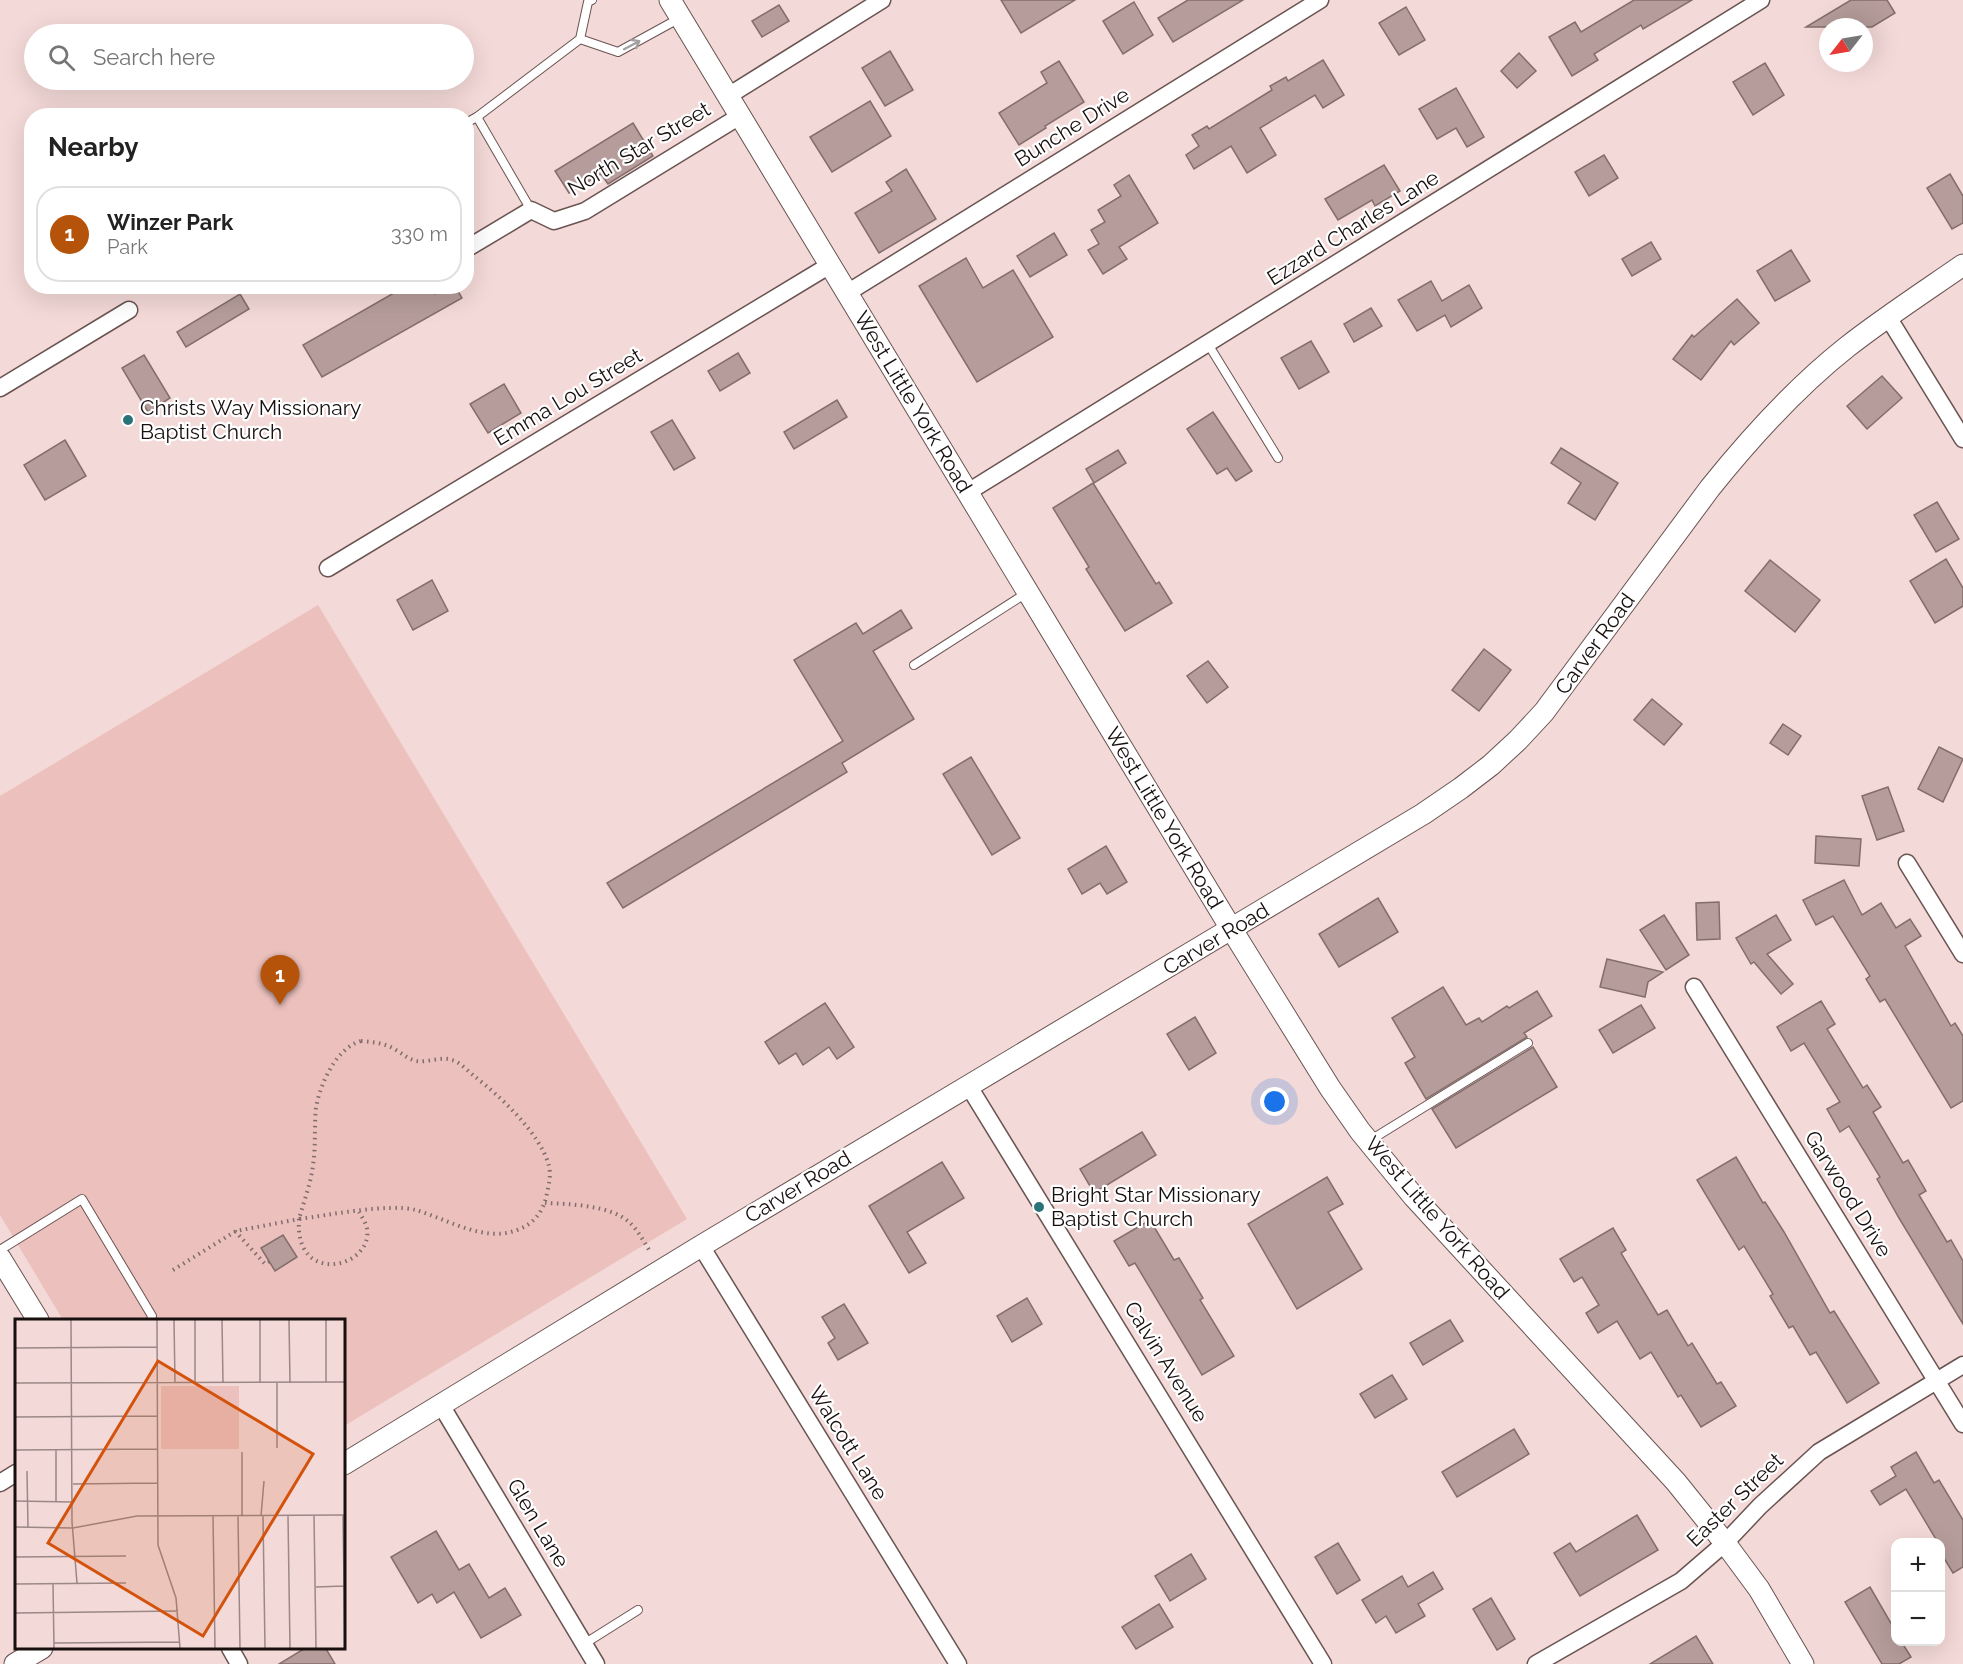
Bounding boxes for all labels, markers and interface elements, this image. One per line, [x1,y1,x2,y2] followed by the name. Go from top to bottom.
[1819,18,1873,72] north arrow
[24,24,474,90] search box
[622,39,640,50] one-way arrow
[45,41,78,74] icon: search
[93,44,215,70] text: Search here
[1010,81,1134,172] street label: Bunche Drive
[563,96,715,201] street label: North Star Street
[48,132,138,162] text: Nearby
[1262,165,1443,291] street label: Ezzard Charles Lane
[107,209,233,235] text: Winzer Park
[65,222,74,246] text: 1
[391,222,448,246] text: 330 m
[107,235,148,259] text: Park
[849,306,978,497] street label: West Little York Road
[489,342,646,451] street label: Emma Lou Street
[140,395,361,444] place label: Christs Way Missionary Baptist Church
[121,413,135,427] marker: Christs Way Missionary Baptist Church
[1550,588,1640,699] street label: Carver Road
[1100,722,1229,913] street label: West Little York Road
[1158,897,1273,980] street label: Carver Road
[260,956,300,1005] pin: 1
[1260,1087,1289,1116] your location
[1800,1126,1897,1261] street label: Garwood Drive
[1360,1131,1515,1304] street label: West Little York Road
[740,1145,855,1228] street label: Carver Road
[1051,1182,1261,1231] place label: Bright Star Missionary Baptist Church
[1032,1200,1046,1214] marker: Bright Star Missionary Baptist Church
[1119,1297,1213,1427] street label: Calvin Avenue
[15,1319,345,1649] inset map
[804,1381,893,1504] street label: Walcott Lane
[1681,1448,1788,1552] street label: Easter Street
[502,1474,575,1572] street label: Glen Lane
[1891,1538,1945,1646] map controls
[1891,1538,1945,1592] button: +
[1891,1592,1945,1646] button: −

